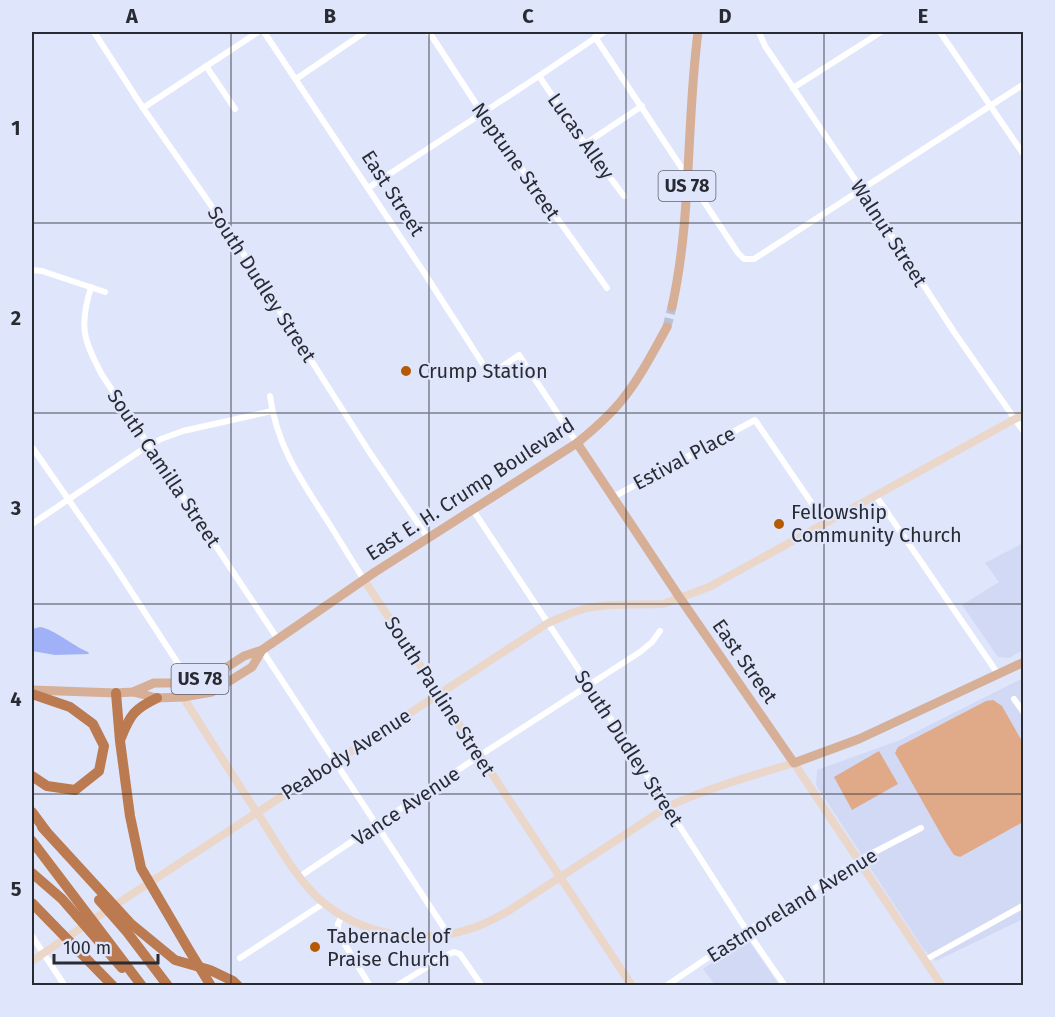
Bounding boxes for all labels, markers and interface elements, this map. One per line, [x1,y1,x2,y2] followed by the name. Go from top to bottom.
[125,4,139,28] text: A
[324,4,336,28] text: B
[522,4,534,28] text: C
[718,4,732,28] text: D
[918,4,928,28] text: E
[543,88,620,184] street label: Lucas Alley
[467,98,566,225] street label: Neptune Street
[11,116,21,140] text: 1
[356,146,430,241] street label: East Street
[658,171,716,201] road number: US 78
[846,175,933,292] street label: Walnut Street
[203,202,322,367] street label: South Dudley Street
[11,306,21,330] text: 2
[418,359,548,383] place label: Crump Station
[399,364,413,378] marker: Crump Station
[102,385,226,552] street label: South Camilla Street
[361,413,579,565] street label: East E. H. Crump Boulevard
[629,421,739,495] street label: Estival Place
[10,496,21,520] text: 3
[791,500,962,547] place label: Fellowship Community Church
[772,517,786,531] marker: Fellowship Community Church
[380,612,501,781] street label: South Pauline Street
[707,614,783,708] street label: East Street
[172,664,228,694] road number: US 78
[570,666,689,831] street label: South Dudley Street
[10,687,22,711] text: 4
[277,703,415,805] street label: Peabody Avenue
[348,761,464,851] street label: Vance Avenue
[702,843,882,967] street label: Eastmoreland Avenue
[11,877,22,901] text: 5
[327,924,452,971] place label: Tabernacle of Praise Church
[54,927,158,965] scale bar
[63,937,111,959] text: 100 m
[308,940,322,954] marker: Tabernacle of Praise Church

